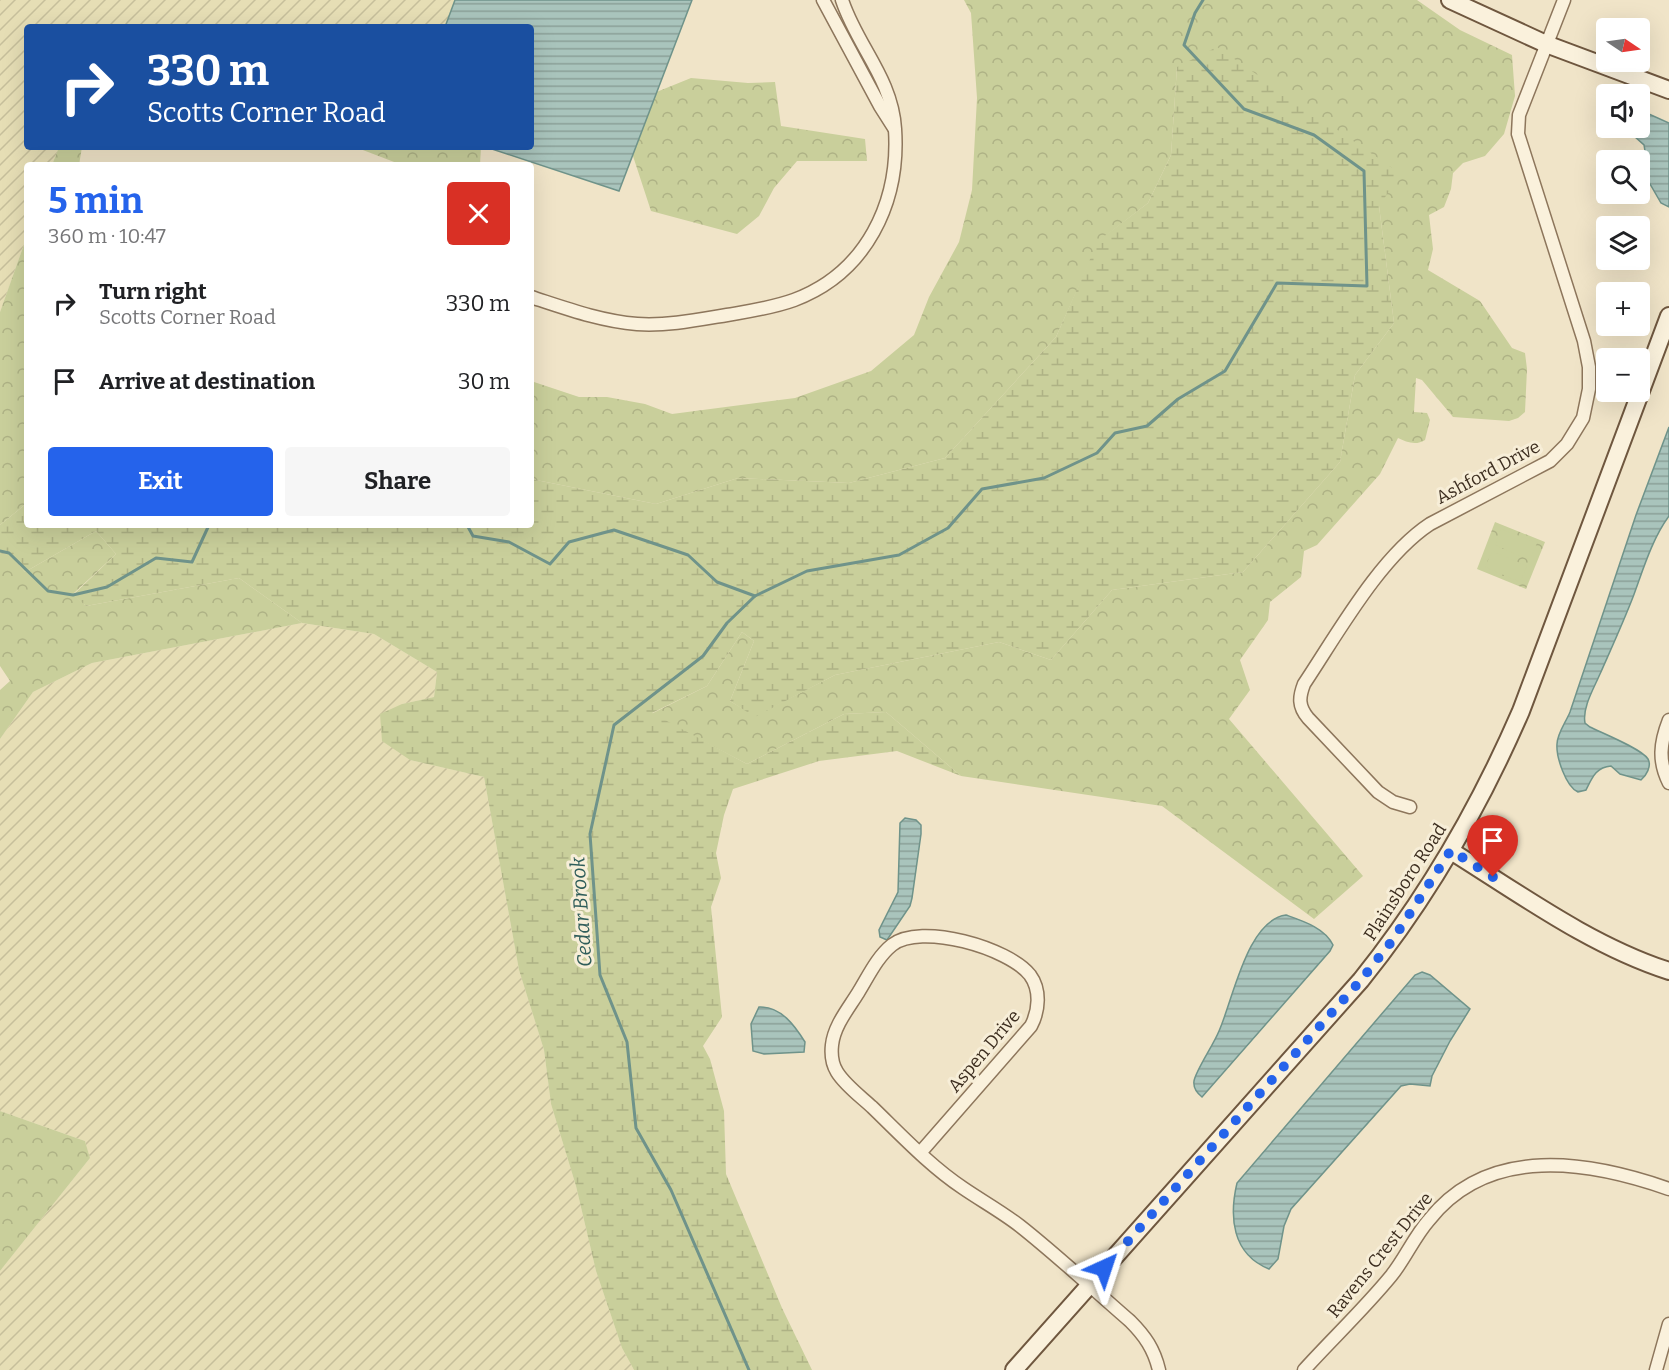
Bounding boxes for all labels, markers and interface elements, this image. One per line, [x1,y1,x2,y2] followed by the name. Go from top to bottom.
[1596,18,1650,72] north arrow
[1596,18,1650,402] map controls
[147,46,269,96] text: 330 m
[48,48,126,126] icon: right
[1596,84,1650,138] button: sound
[147,97,386,129] text: Scotts Corner Road
[1596,150,1650,204] button: search
[48,179,143,223] text: 5 min
[447,182,510,245] button: close
[1596,216,1650,270] button: layers
[48,224,166,248] text: 360 m · 10:47
[99,278,207,305] text: Turn right
[1596,282,1650,336] button: +
[48,287,81,320] icon: right
[446,290,510,317] text: 330 m
[99,305,276,329] text: Scotts Corner Road
[1596,348,1650,402] button: −
[48,365,81,398] icon: arrive
[99,368,315,395] text: Arrive at destination
[458,368,510,395] text: 30 m
[1432,435,1544,509] street label: Ashford Drive
[48,447,273,516] button: Exit
[285,447,510,516] button: Share
[1467,815,1518,877] pin
[1359,819,1451,945] street label: Plainsboro Road
[1476,824,1509,857] icon: arrive
[565,856,597,968] water label: Cedar Brook
[943,1005,1025,1097] street label: Aspen Drive
[1323,1188,1437,1322] street label: Ravens Crest Drive
[1072,1236,1136,1300] position arrow

